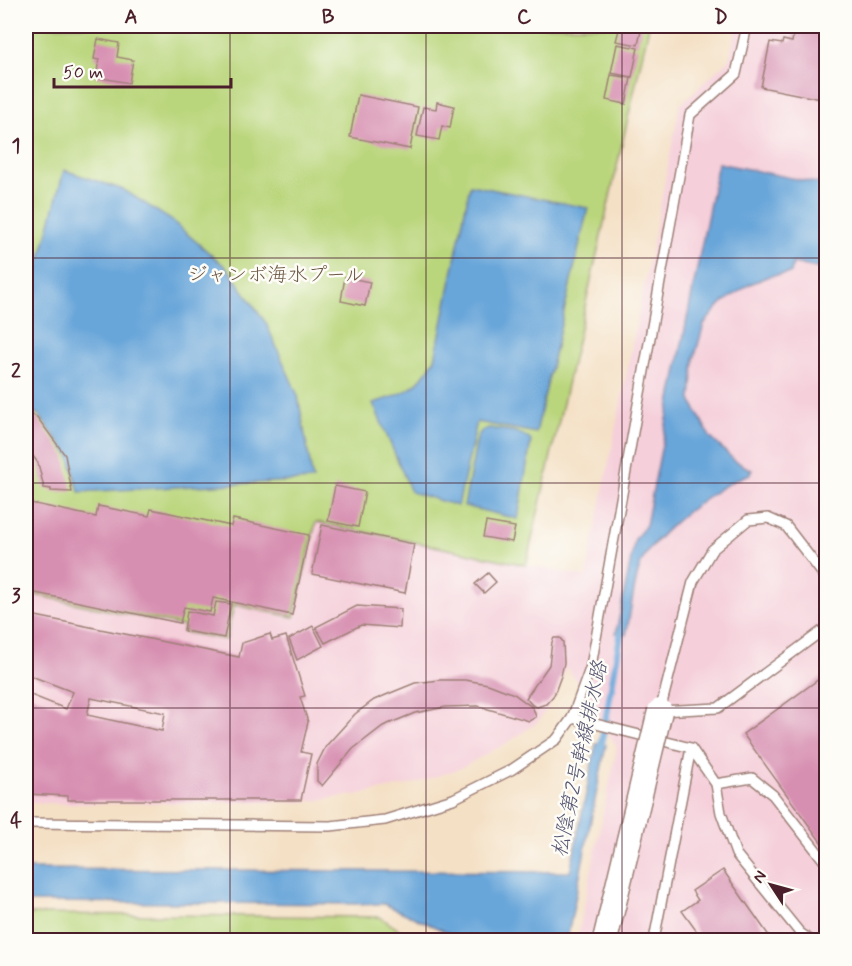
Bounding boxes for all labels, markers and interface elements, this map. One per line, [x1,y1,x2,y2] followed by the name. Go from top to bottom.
[124,4,138,31] text: A
[322,4,335,31] text: B
[517,4,532,31] text: C
[714,4,728,31] text: D
[54,51,231,89] scale bar
[63,61,103,85] text: 50 m
[12,133,20,160] text: 1
[187,262,365,289] park label: ジャンボ海水プール
[11,358,21,385] text: 2
[11,583,21,610] text: 3
[546,658,615,859] water label: 松陰第2号幹線排水路
[10,808,22,835] text: 4
[741,855,801,915] north arrow
[748,867,772,888] text: N

